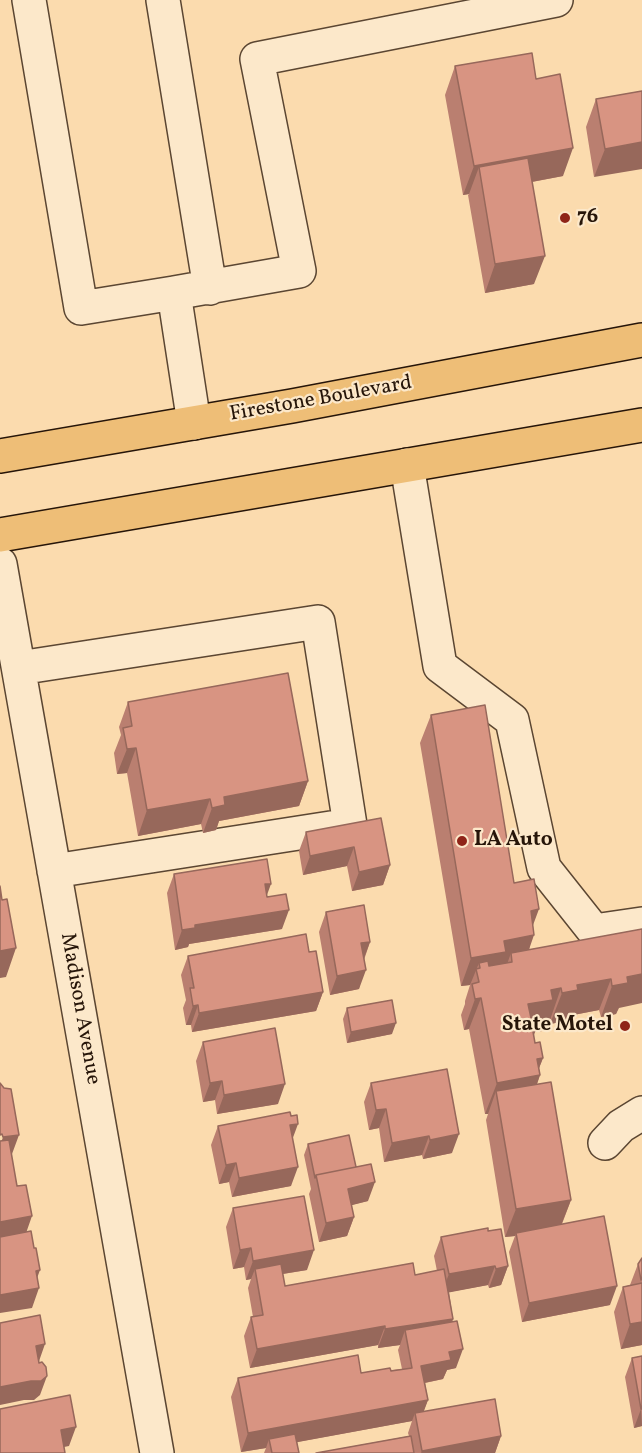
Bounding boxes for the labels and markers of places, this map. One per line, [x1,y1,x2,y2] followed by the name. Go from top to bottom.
[577,205,598,231] place label: 76
[558,211,572,225] marker: 76
[474,828,553,854] place label: LA Auto
[455,834,469,848] marker: LA Auto
[502,1013,613,1039] place label: State Motel
[618,1019,632,1033] marker: State Motel

